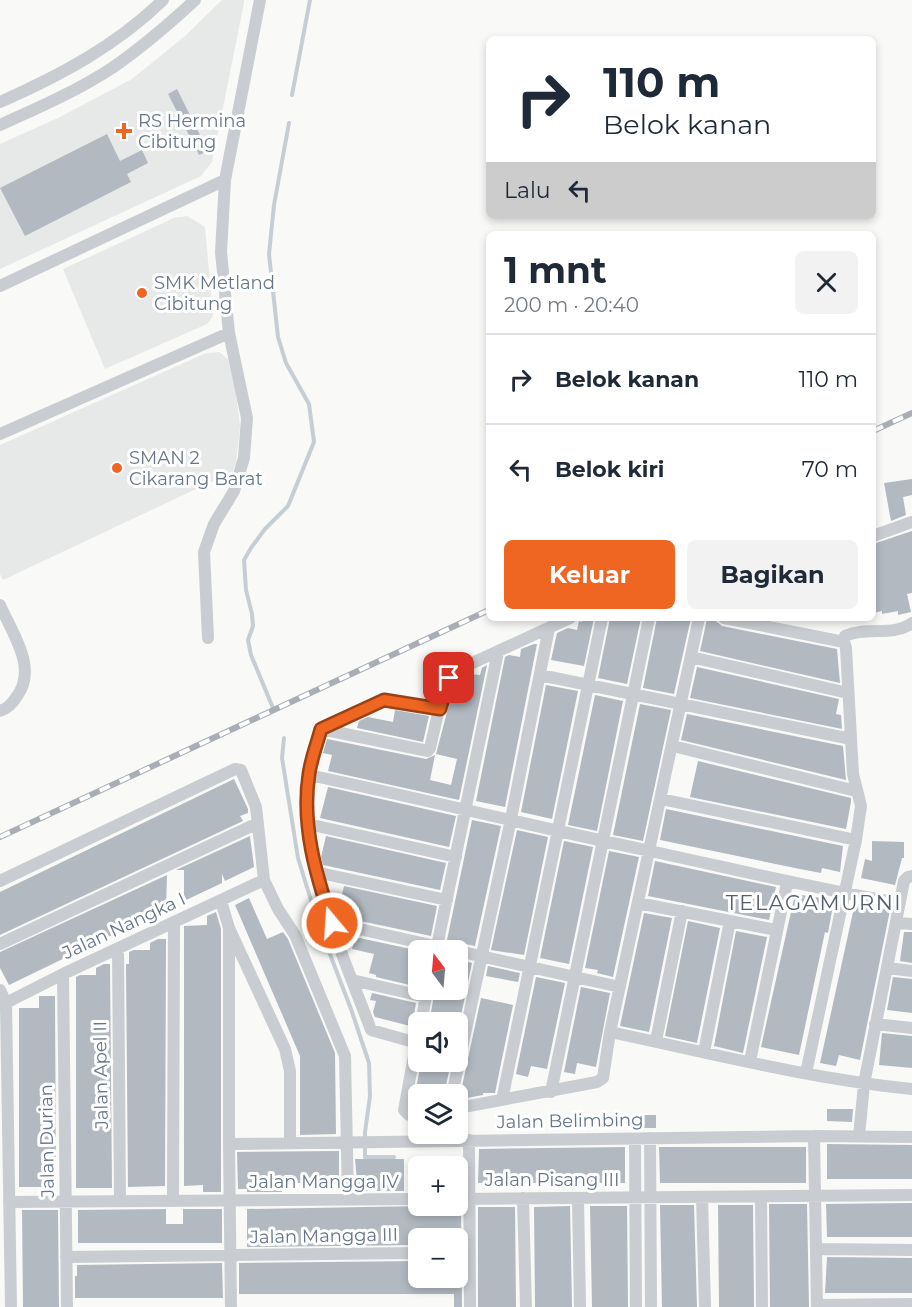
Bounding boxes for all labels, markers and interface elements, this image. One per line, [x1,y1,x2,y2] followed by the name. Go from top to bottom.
[603,56,720,108] text: 110 m
[504,60,582,138] icon: right
[603,108,771,141] text: Belok kanan
[138,110,246,153] place label: RS Hermina Cibitung
[115,122,133,140] marker: RS Hermina Cibitung
[563,174,596,207] icon: left
[504,177,551,204] text: Lalu
[504,248,607,292] text: 1 mnt
[795,251,858,314] button: close
[154,272,275,315] place label: SMK Metland Cibitung
[135,286,149,300] marker: SMK Metland Cibitung
[504,293,639,317] text: 200 m · 20:40
[504,363,537,396] icon: right
[555,366,699,393] text: Belok kanan
[798,366,858,393] text: 110 m
[129,447,263,490] place label: SMAN 2 Cikarang Barat
[504,453,537,486] icon: left
[555,456,664,483] text: Belok kiri
[802,456,858,483] text: 70 m
[110,461,124,475] marker: SMAN 2 Cikarang Barat
[504,540,675,609] button: Keluar
[687,540,858,609] button: Bagikan
[423,652,474,703] pin
[432,661,465,694] icon: arrive
[58,888,189,965] street label: Jalan Nangka I
[726,890,902,915] district label: TELAGAMURNI
[300,891,364,955] position arrow
[408,940,468,1000] north arrow
[408,940,468,1288] map controls
[408,1012,468,1072] button: sound
[89,1021,113,1130] street label: Jalan Apel II
[35,1084,59,1199] street label: Jalan Durian
[408,1084,468,1144] button: layers
[495,1109,644,1133] street label: Jalan Belimbing
[408,1156,468,1216] button: +
[484,1169,619,1191] street label: Jalan Pisang III
[248,1171,399,1193] street label: Jalan Mangga IV
[249,1224,398,1248] street label: Jalan Mangga III
[408,1228,468,1288] button: −

